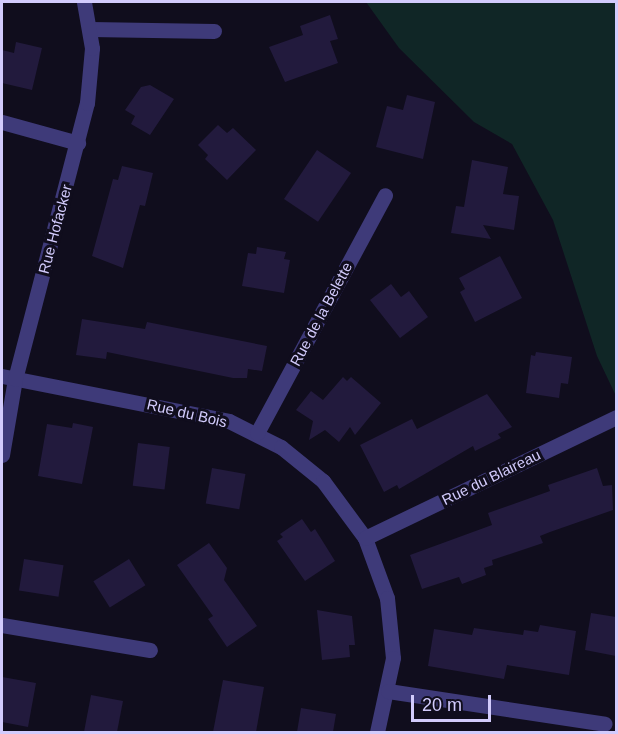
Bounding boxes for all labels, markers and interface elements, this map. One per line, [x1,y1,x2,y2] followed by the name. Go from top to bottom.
[34,182,76,276] street label: Rue Hofacker
[286,259,356,369] street label: Rue de la Belette
[145,395,229,431] street label: Rue du Bois
[439,445,543,509] street label: Rue du Blaireau
[414,683,494,721] scale bar
[422,695,462,715] text: 20 m

